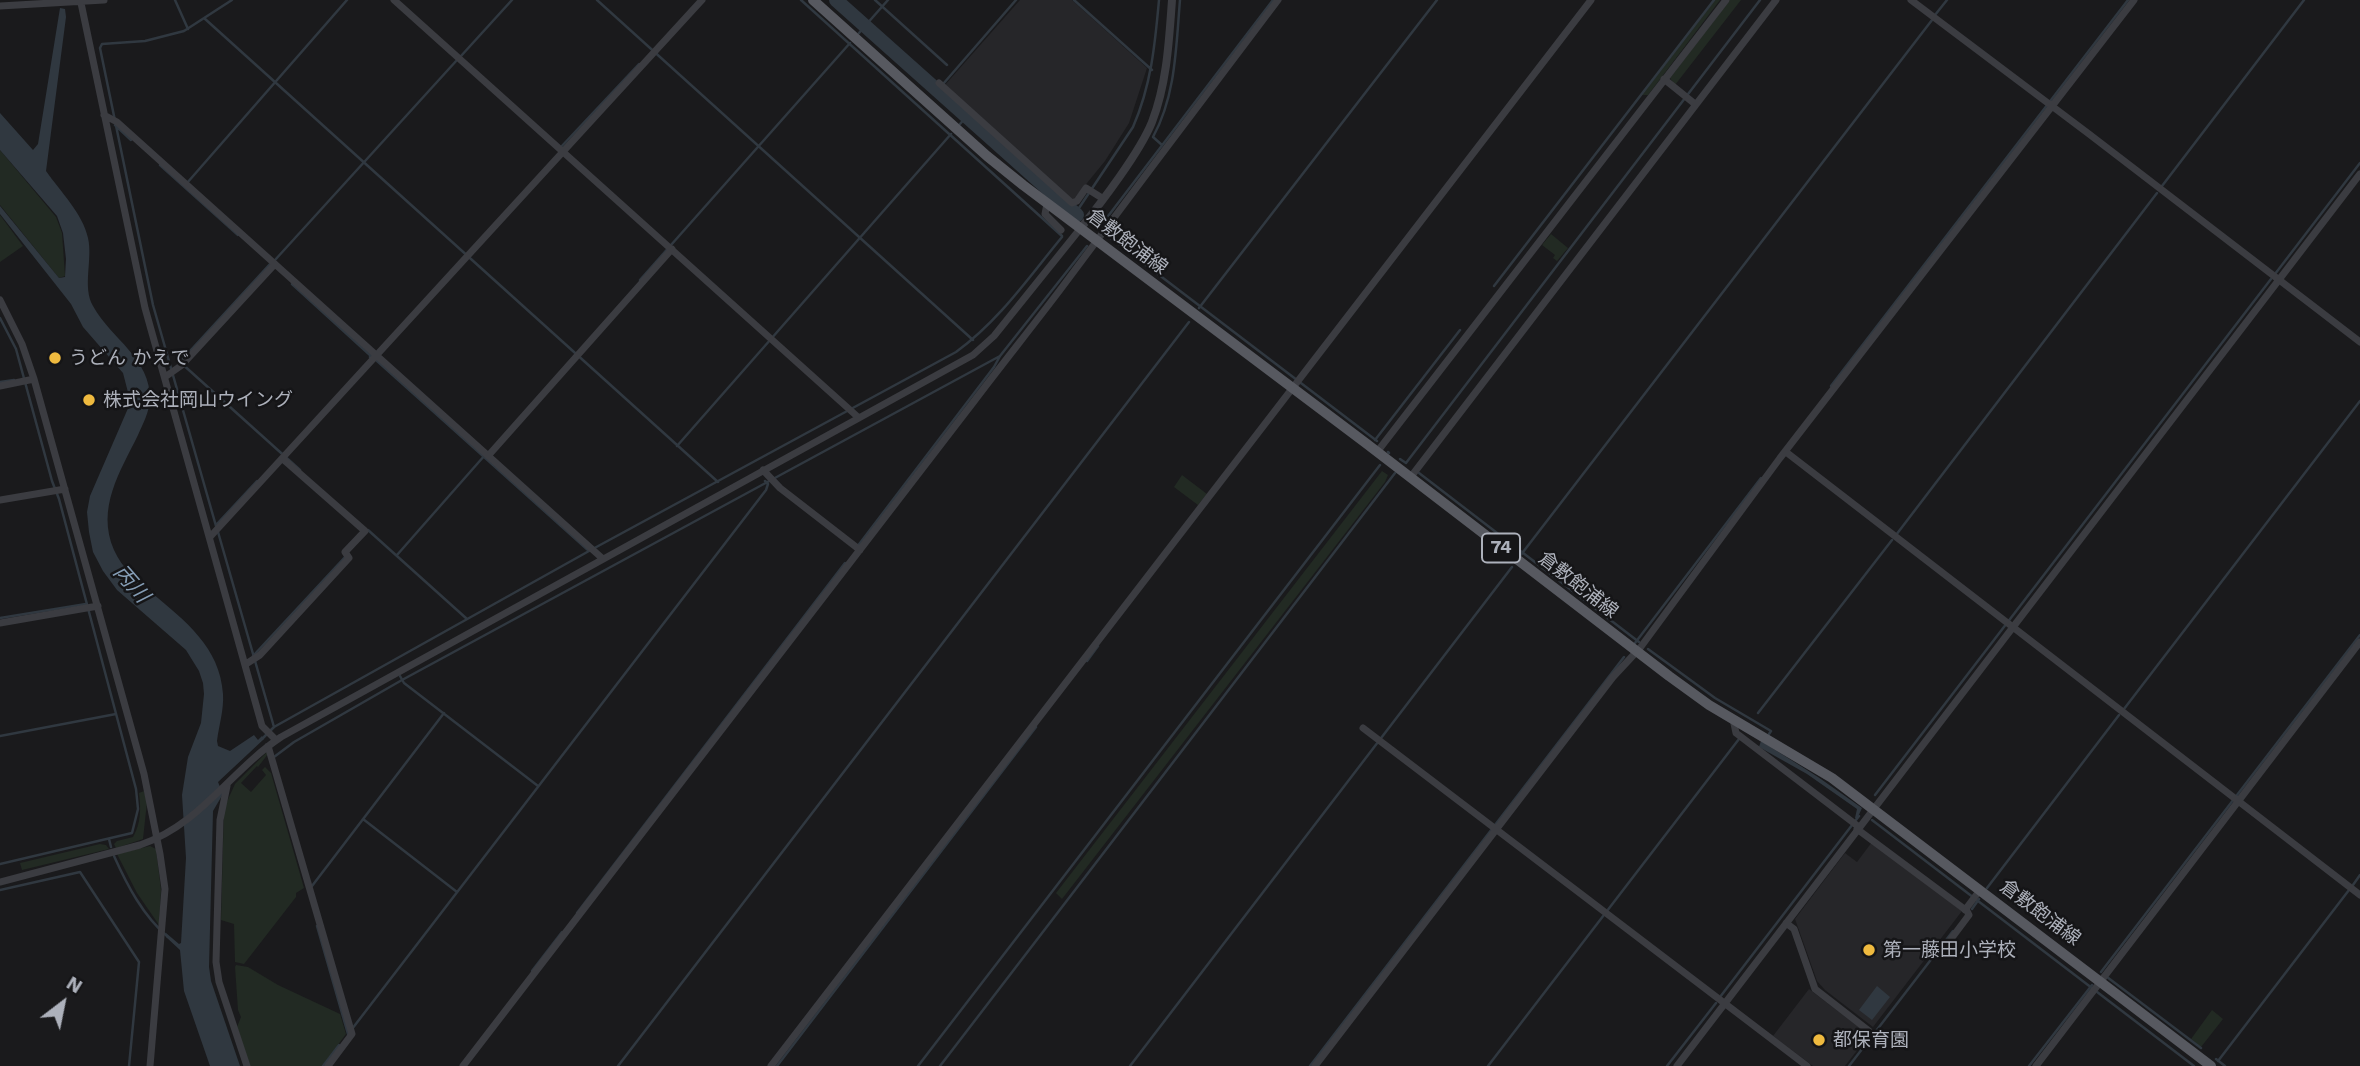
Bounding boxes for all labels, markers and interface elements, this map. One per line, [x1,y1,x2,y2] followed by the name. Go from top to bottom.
[1082,204,1172,280] street label: 倉敷飽浦線
[69,347,189,369] place label: うどん かえで
[47,350,63,366] marker: うどん かえで
[103,389,293,411] place label: 株式会社岡山ウイング
[81,392,97,408] marker: 株式会社岡山ウイング
[1482,534,1520,562] road number: 74
[1534,547,1622,623] street label: 倉敷飽浦線
[108,560,154,608] water label: 丙川
[1995,875,2085,951] street label: 倉敷飽浦線
[1883,939,2016,961] place label: 第一藤田小学校
[1861,942,1877,958] marker: 第一藤田小学校
[28,968,98,1038] north arrow
[62,971,86,998] text: N
[1833,1029,1909,1051] place label: 都保育園
[1811,1032,1827,1048] marker: 都保育園

